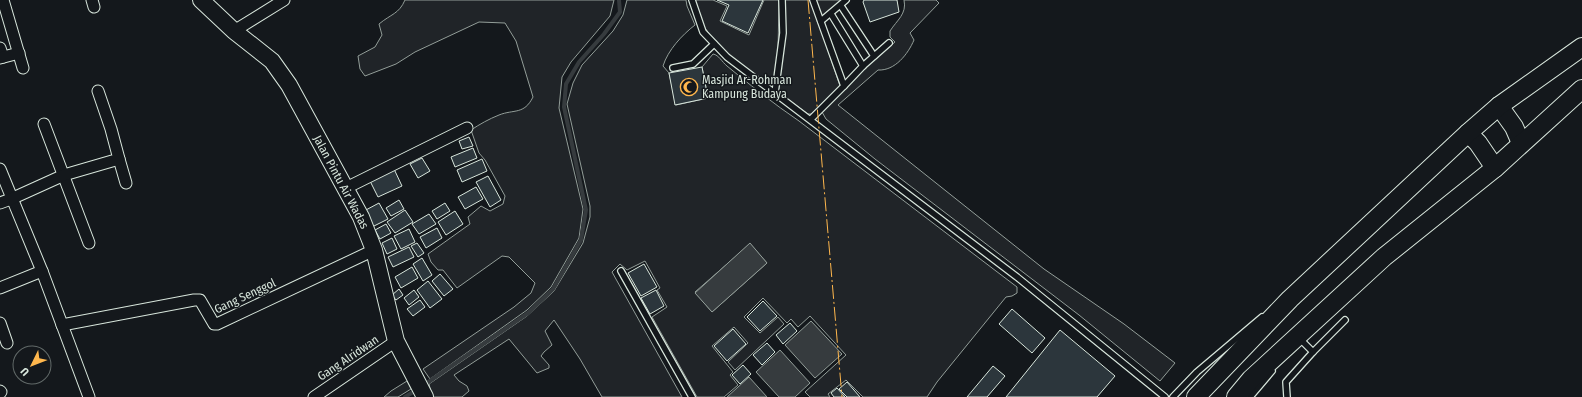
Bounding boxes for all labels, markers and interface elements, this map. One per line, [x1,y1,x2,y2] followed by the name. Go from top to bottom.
[702,73,792,101] place label: Masjid Ar-Rohman Kampung Budaya
[679,77,699,97] mosque icon: Masjid Ar-Rohman Kampung Budaya
[310,133,372,231] street label: Jalan Pintu Air Wadas
[212,276,278,316] street label: Gang Senggol
[315,332,381,384] street label: Gang Alridwan
[12,345,52,385] north arrow
[18,365,32,378] text: U

